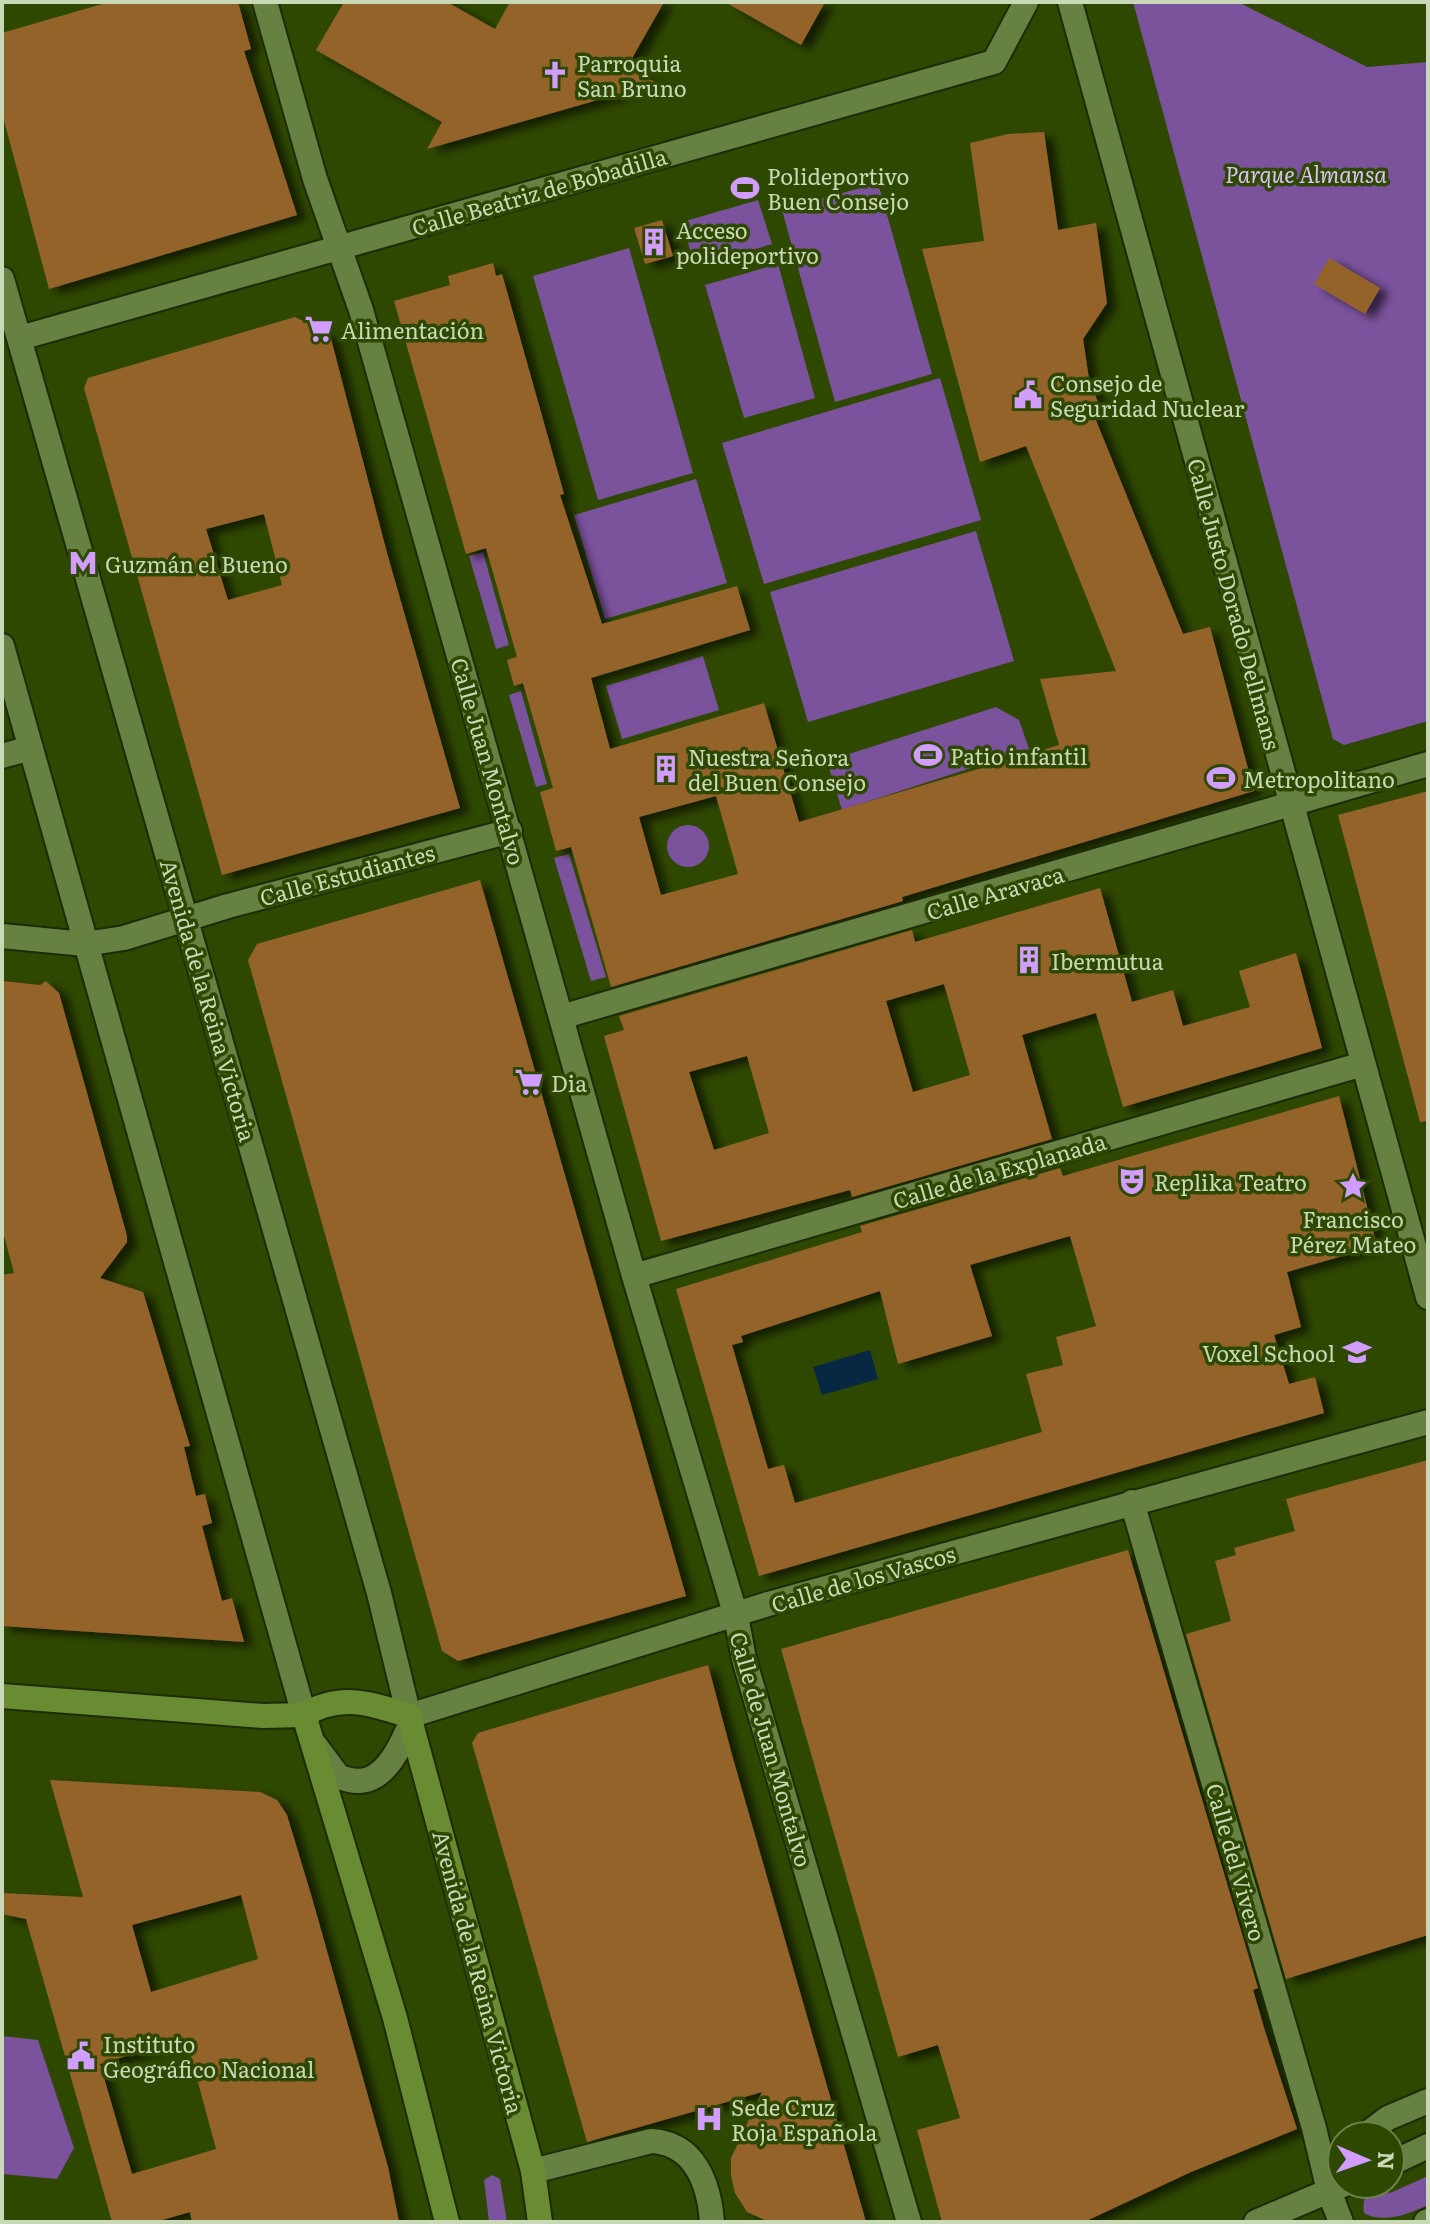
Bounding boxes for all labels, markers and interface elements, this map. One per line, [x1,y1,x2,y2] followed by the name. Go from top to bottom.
[577,46,687,104] place label: Parroquia San Bruno
[540,60,570,90] church icon: Parroquia San Bruno
[408,139,671,243] street label: Calle Beatriz de Bobadilla
[1225,157,1387,190] park label: Parque Almansa
[767,159,910,217] place label: Polideportivo Buen Consejo
[730,173,760,203] sports icon: Polideportivo Buen Consejo
[676,213,819,271] place label: Acceso polideportivo
[639,227,669,257] building icon: Acceso polideportivo
[341,313,484,346] place label: Alimentación
[304,314,334,344] supermarket icon: Alimentación
[1050,366,1245,424] place label: Consejo de Seguridad Nuclear
[1013,380,1043,410] public building icon: Consejo de Seguridad Nuclear
[1180,455,1290,754] street label: Calle Justo Dorado Dellmans
[105,547,288,580] place label: Guzmán el Bueno
[68,548,98,578] metro station icon: Guzmán el Bueno
[444,653,534,869] street label: Calle Juan Montalvo
[950,739,1087,772] place label: Patio infantil
[688,740,866,798] place label: Nuestra Señora del Buen Consejo
[913,740,943,770] sports icon: Patio infantil
[651,754,681,784] building icon: Nuestra Señora del Buen Consejo
[1243,762,1395,795] place label: Metropolitano
[1206,763,1236,793] sports icon: Metropolitano
[256,835,438,913] street label: Calle Estudiantes
[153,855,265,1145] street label: Avenida de la Reina Victoria
[922,857,1068,927] street label: Calle Aravaca
[1051,944,1164,977] place label: Ibermutua
[1014,945,1044,975] building icon: Ibermutua
[551,1066,587,1099] place label: Dia
[514,1067,544,1097] supermarket icon: Dia
[889,1124,1110,1216] street label: Calle de la Explanada
[1154,1165,1307,1198] place label: Replika Teatro
[1117,1166,1147,1196] theatre icon: Replika Teatro
[1338,1171,1368,1201] place icon: Francisco Pérez Mateo
[1290,1202,1416,1260] place label: Francisco Pérez Mateo
[1202,1336,1335,1369] place label: Voxel School
[1342,1337,1372,1367] school or university icon: Voxel School
[767,1536,959,1620] street label: Calle de los Vascos
[723,1628,821,1870] street label: Calle de Juan Montalvo
[1199,1779,1275,1945] street label: Calle del Vivero
[425,1827,533,2118] street label: Avenida de la Reina Victoria
[103,2027,314,2085] place label: Instituto Geográfico Nacional
[66,2041,96,2071] public building icon: Instituto Geográfico Nacional
[731,2090,877,2148] place label: Sede Cruz Roja Española
[694,2104,724,2134] hospital icon: Sede Cruz Roja Española
[1326,2120,1406,2200] north arrow
[1371,2151,1404,2171] text: N

